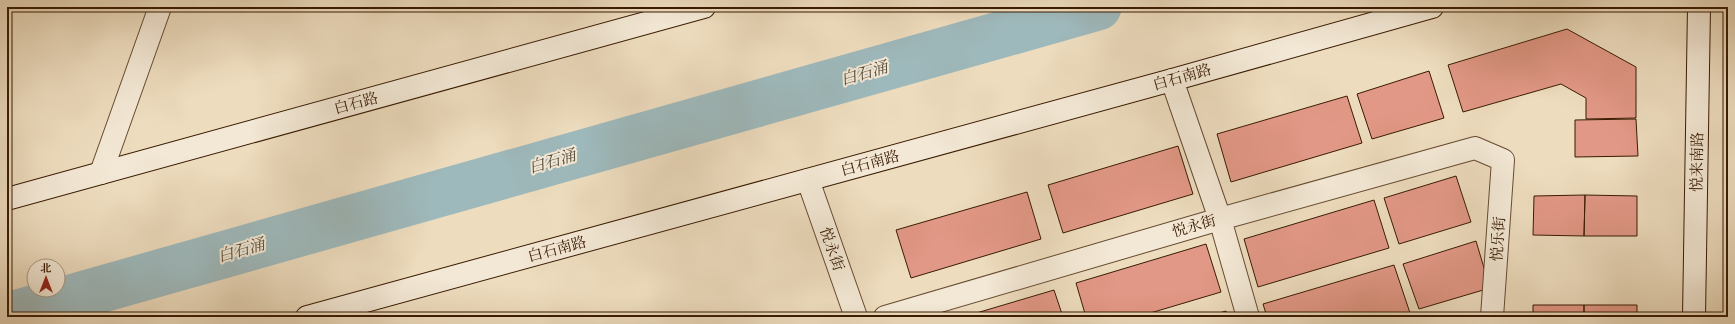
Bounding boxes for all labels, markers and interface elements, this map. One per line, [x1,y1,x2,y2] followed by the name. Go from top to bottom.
[838,57,892,89] water label: 白石涌
[1151,60,1213,94] street label: 白石南路
[332,88,380,118] street label: 白石路
[1687,132,1707,192] street label: 悦来南路
[526,145,580,177] water label: 白石涌
[839,147,901,179] street label: 白石南路
[1170,211,1218,241] street label: 悦永街
[1487,216,1509,262] street label: 悦乐街
[816,225,848,273] street label: 悦永街
[526,233,588,265] street label: 白石南路
[215,234,269,266] water label: 白石涌
[26,258,66,298] north arrow
[41,262,52,275] text: 北

